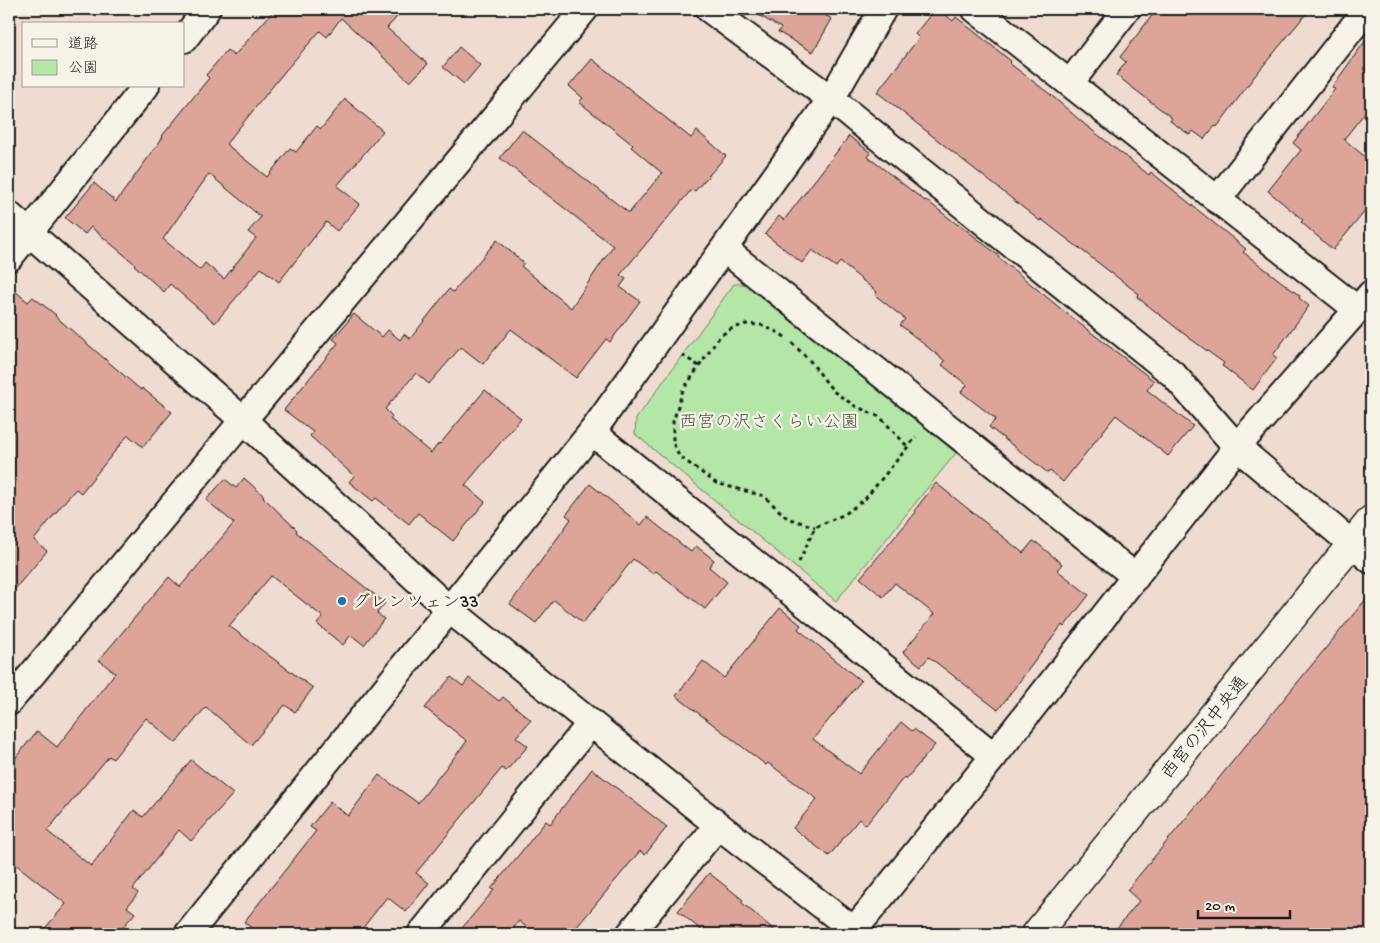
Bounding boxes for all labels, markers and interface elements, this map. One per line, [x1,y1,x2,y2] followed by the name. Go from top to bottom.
[22,22,185,88] legend
[68,36,98,54] text: 道路
[68,60,98,78] text: 公園
[679,412,859,434] park label: 西宮の沢さくらい公園
[352,592,479,614] place label: グレンツェン33
[336,595,348,607] marker: グレンツェン33
[1157,672,1254,784] street label: 西宮の沢中央通
[1198,888,1290,920] scale bar
[1205,898,1235,916] text: 20 m

